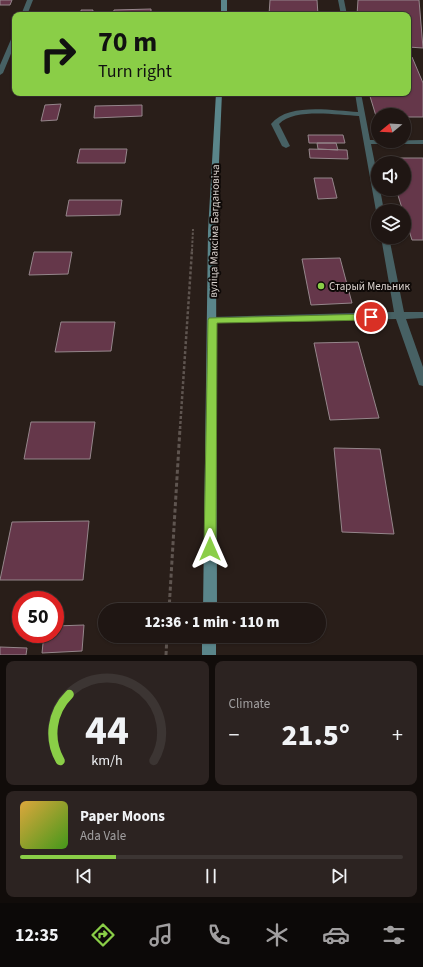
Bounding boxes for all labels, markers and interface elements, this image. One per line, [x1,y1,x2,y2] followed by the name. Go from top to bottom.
[98,22,157,62] text: 70 m
[32,28,84,80] icon: right
[98,59,172,84] text: Turn right
[371,108,411,148] north arrow
[371,108,411,244] map controls
[371,156,411,196] button: sound
[206,164,223,298] street label: вуліца Максіма Багдановіча
[371,204,411,244] button: layers
[329,279,410,294] place label: Старый Мельник
[316,281,326,291] marker: Старый Мельник
[354,300,388,334] pin
[360,306,382,328] icon: arrive
[189,528,231,570] position arrow
[12,591,64,643] speed limit sign: 50
[145,612,279,633] text: 12:36 · 1 min · 110 m
[229,695,270,713] text: Climate
[85,701,129,761] text: 44
[282,714,350,757] text: 21.5°
[229,719,239,751] text: −
[392,719,403,751] text: +
[91,750,123,771] text: km/h
[80,806,165,827] text: Paper Moons
[80,827,126,845] text: Ada Vale
[73,865,95,887] icon: previous
[200,865,222,887] icon: pause
[328,865,350,887] icon: next
[89,921,117,949] icon: directions
[147,921,175,949] icon: music
[205,921,233,949] icon: phone
[263,921,291,949] icon: climate
[322,921,350,949] icon: car
[380,921,408,949] icon: filters
[15,923,59,948] text: 12:35

